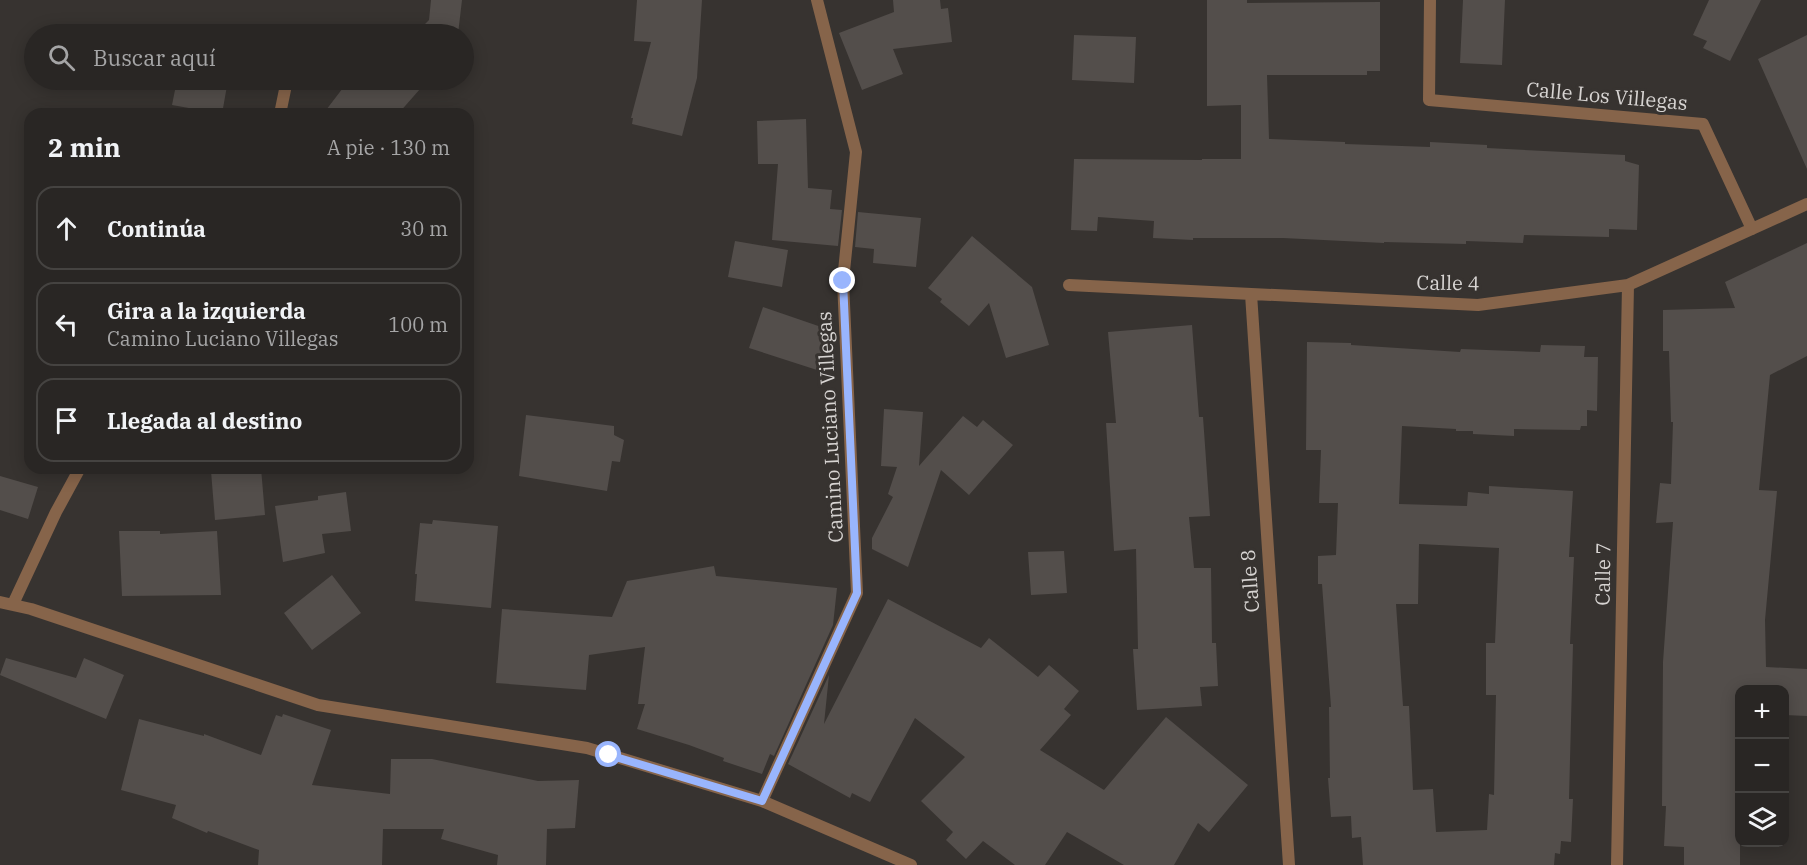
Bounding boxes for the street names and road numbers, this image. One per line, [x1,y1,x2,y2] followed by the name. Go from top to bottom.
[1525,75,1689,116] street label: Calle Los Villegas
[1416,268,1480,297] street label: Calle 4
[810,311,849,543] street label: Camino Luciano Villegas
[1588,542,1617,606] street label: Calle 7
[1234,549,1265,613] street label: Calle 8

